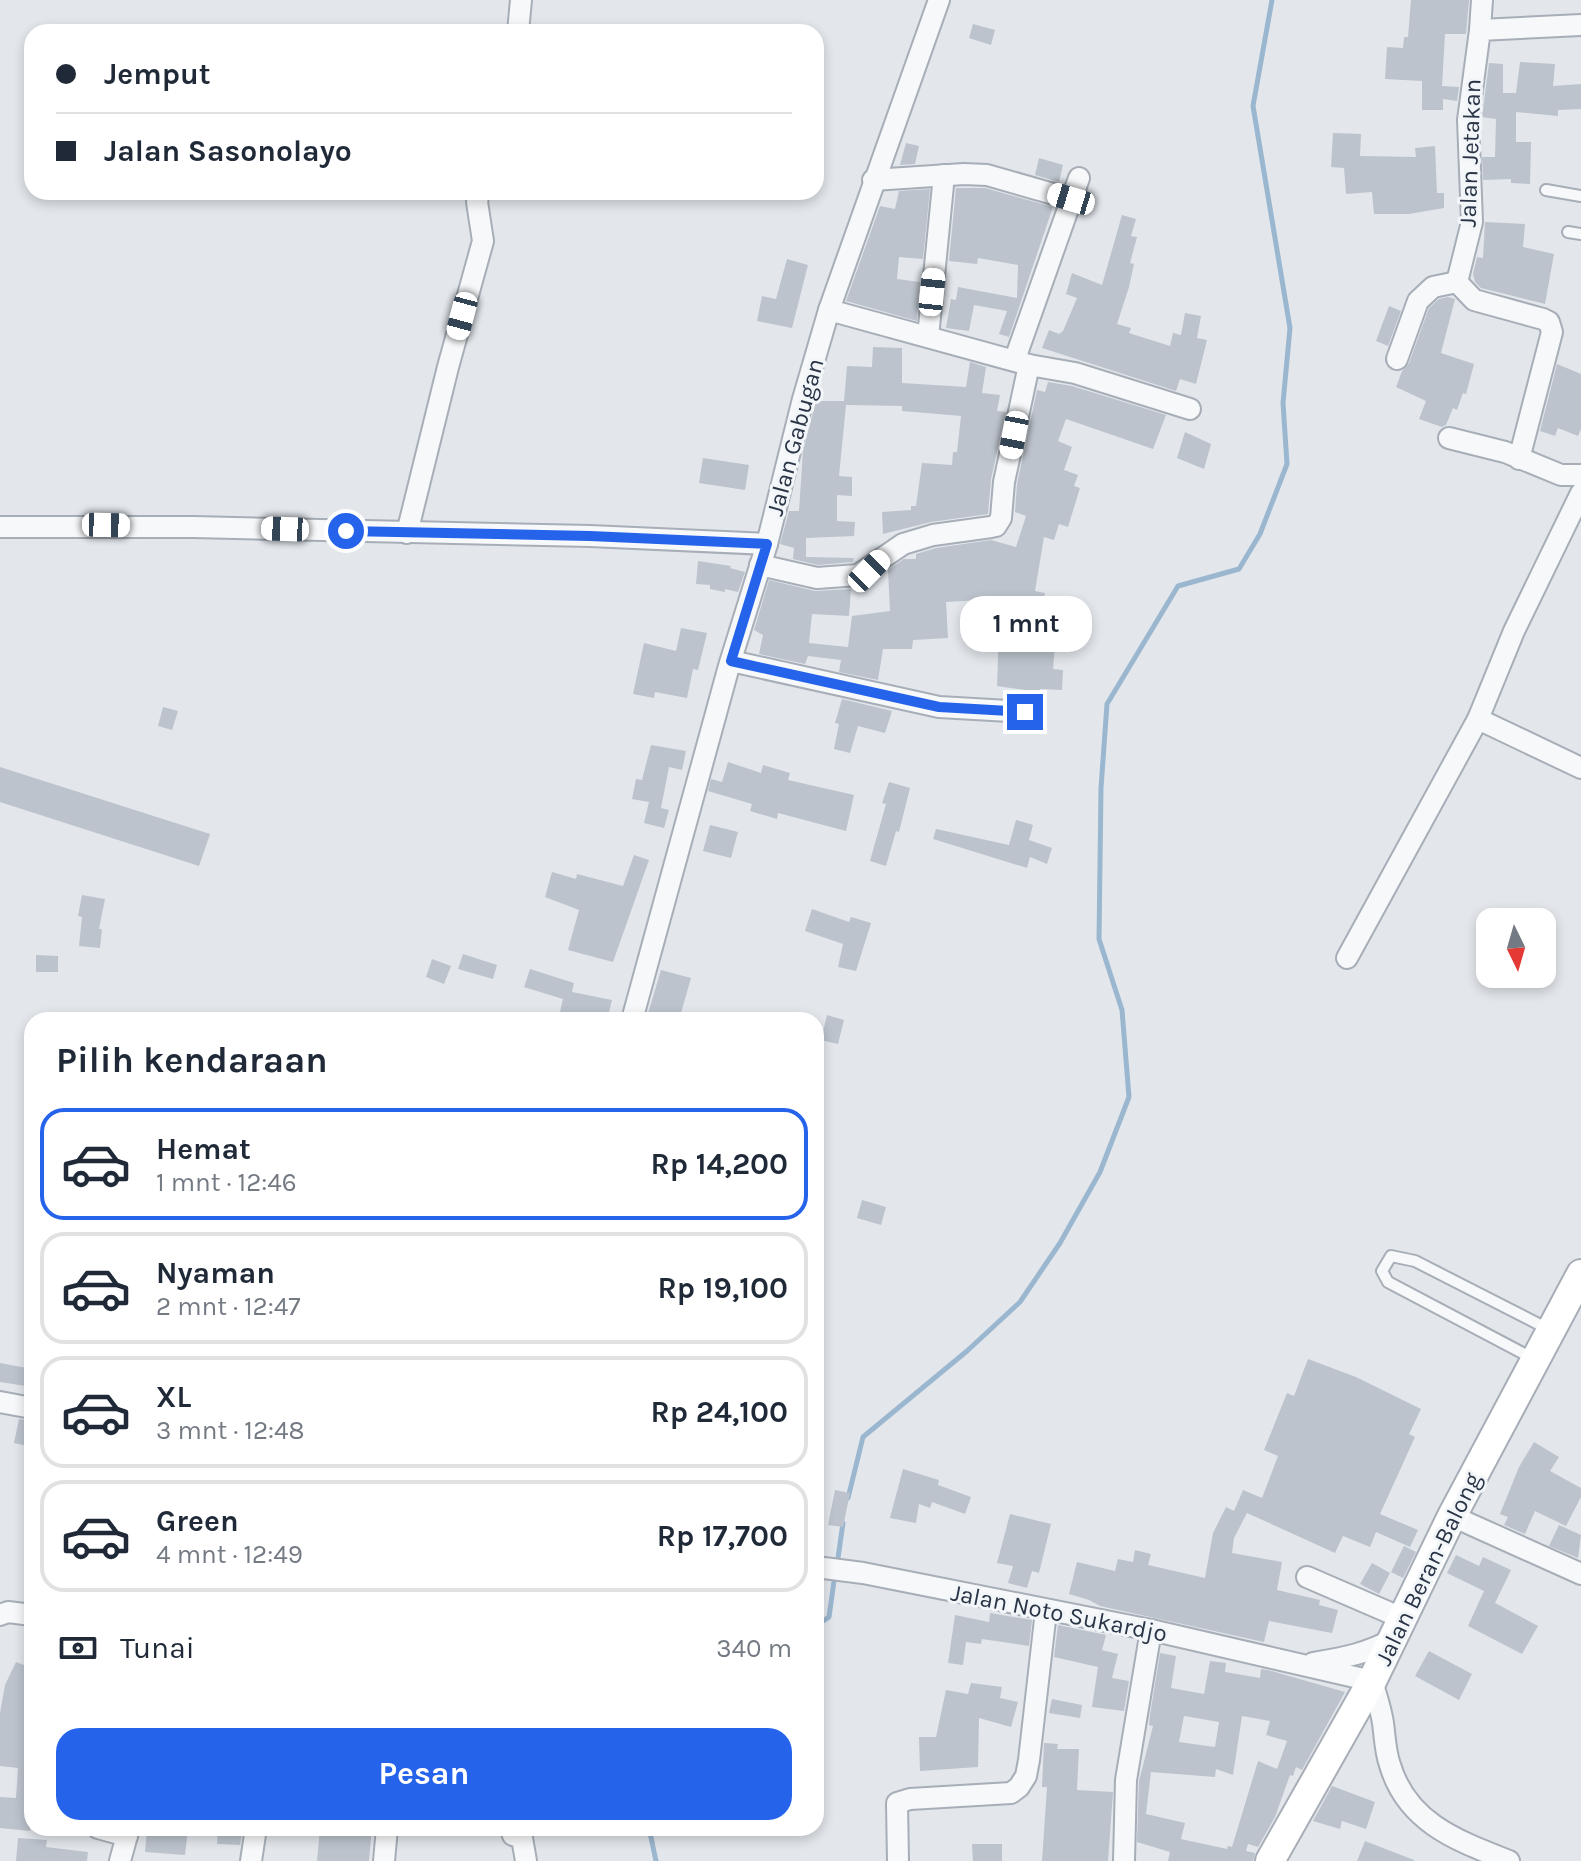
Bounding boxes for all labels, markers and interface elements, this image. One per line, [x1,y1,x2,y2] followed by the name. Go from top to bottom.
[104,56,211,92] text: Jemput
[1453,78,1487,228] street label: Jalan Jetakan
[104,133,352,169] text: Jalan Sasonolayo
[1045,181,1097,217] car
[918,267,946,317] car
[444,290,480,342] car
[761,355,829,519] street label: Jalan Gabugan
[998,409,1030,461] car
[82,513,130,537] car
[328,513,364,549] route start
[261,516,309,542] car
[844,546,894,596] car
[959,596,1091,652] callout: 1 mnt
[993,608,1059,639] text: 1 mnt
[1007,694,1043,730] route end
[1476,908,1556,988] north arrow
[1476,908,1556,988] map controls
[56,1039,328,1081] text: Pilih kendaraan
[60,1128,132,1200] icon: car
[156,1131,251,1167] text: Hemat
[651,1146,788,1182] text: Rp 14,200
[156,1167,297,1198] text: 1 mnt · 12:46
[60,1252,132,1324] icon: car
[156,1255,275,1291] text: Nyaman
[658,1270,788,1306] text: Rp 19,100
[156,1291,300,1322] text: 2 mnt · 12:47
[60,1376,132,1448] icon: car
[156,1379,191,1415] text: XL
[651,1394,788,1430] text: Rp 24,100
[156,1415,304,1446] text: 3 mnt · 12:48
[1369,1468,1487,1670] street label: Jalan Beran-Balong
[60,1500,132,1572] icon: car
[156,1503,239,1539] text: Green
[657,1518,788,1554] text: Rp 17,700
[156,1539,303,1570] text: 4 mnt · 12:49
[948,1578,1170,1648] street label: Jalan Noto Sukardjo
[56,1626,100,1670] icon: cash
[120,1630,195,1666] text: Tunai
[716,1633,792,1664] text: 340 m
[56,1728,792,1820] button: Pesan

